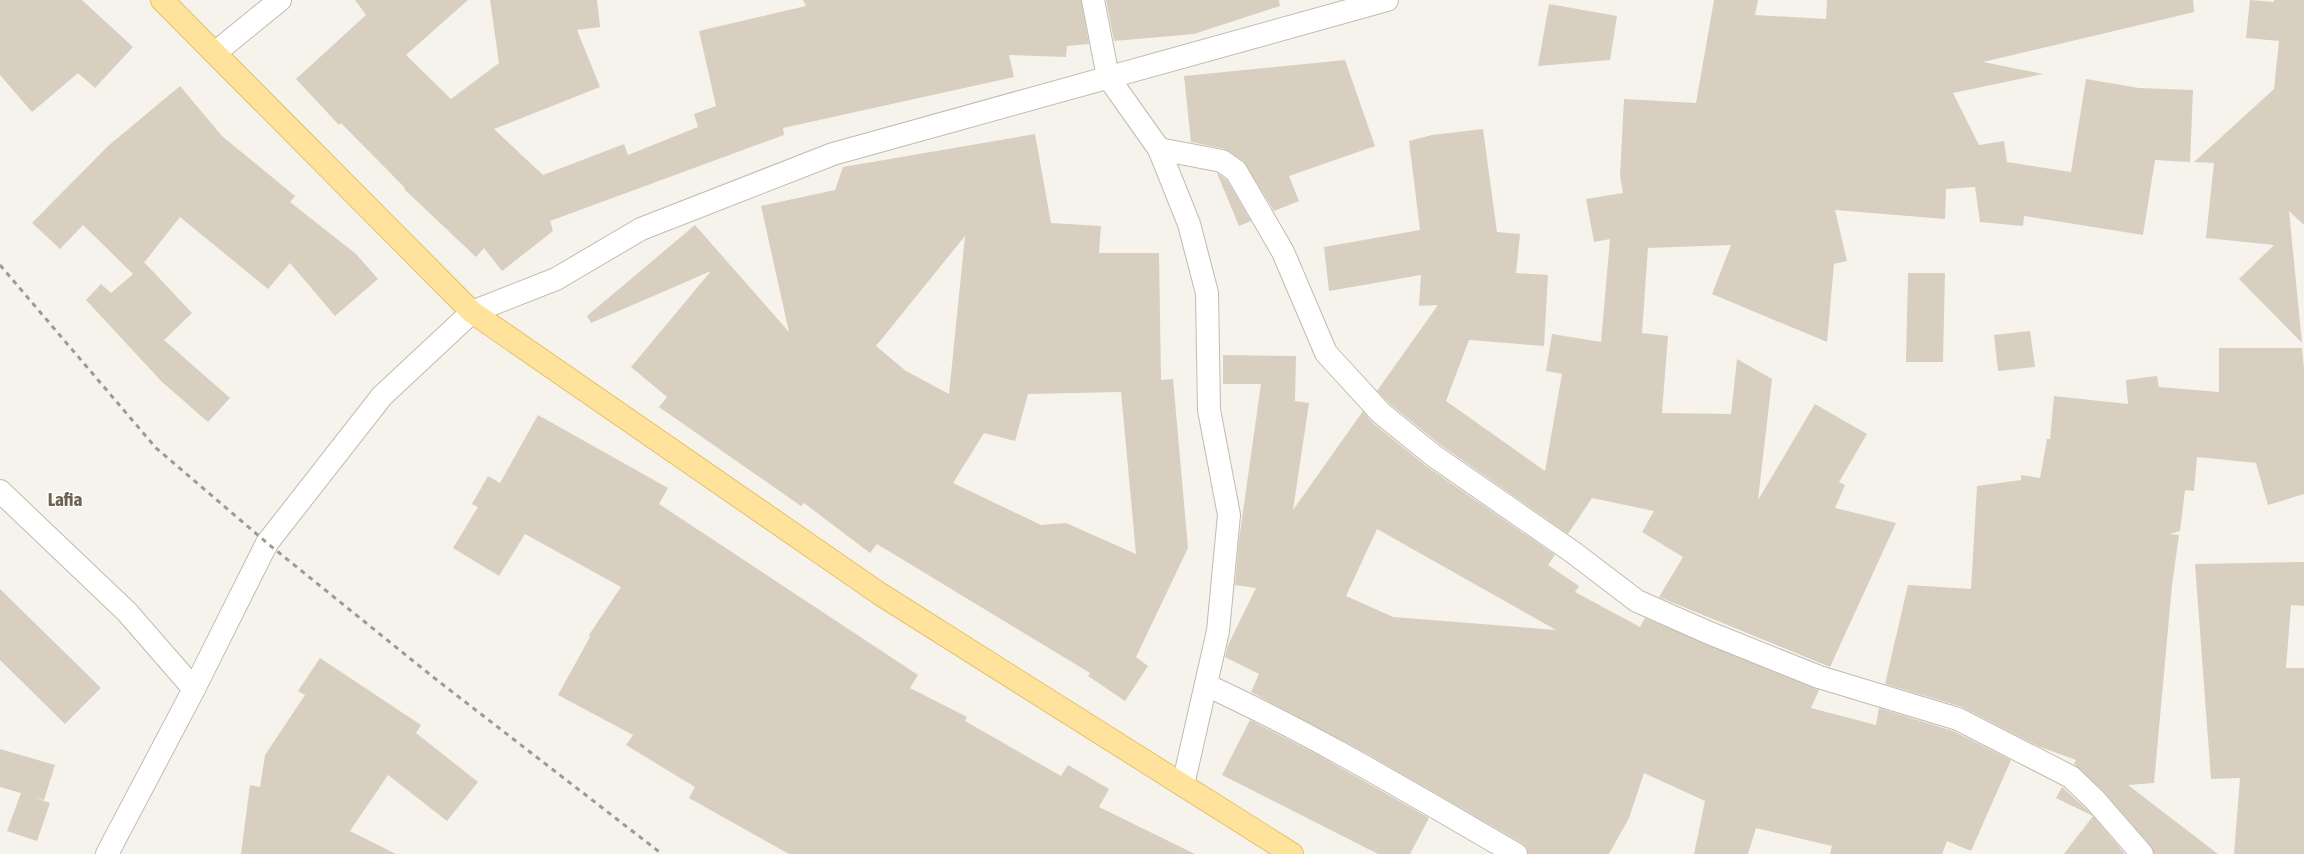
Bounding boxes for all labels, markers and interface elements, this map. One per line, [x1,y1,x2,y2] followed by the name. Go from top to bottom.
[48,488,82,510] district label: Lafia

